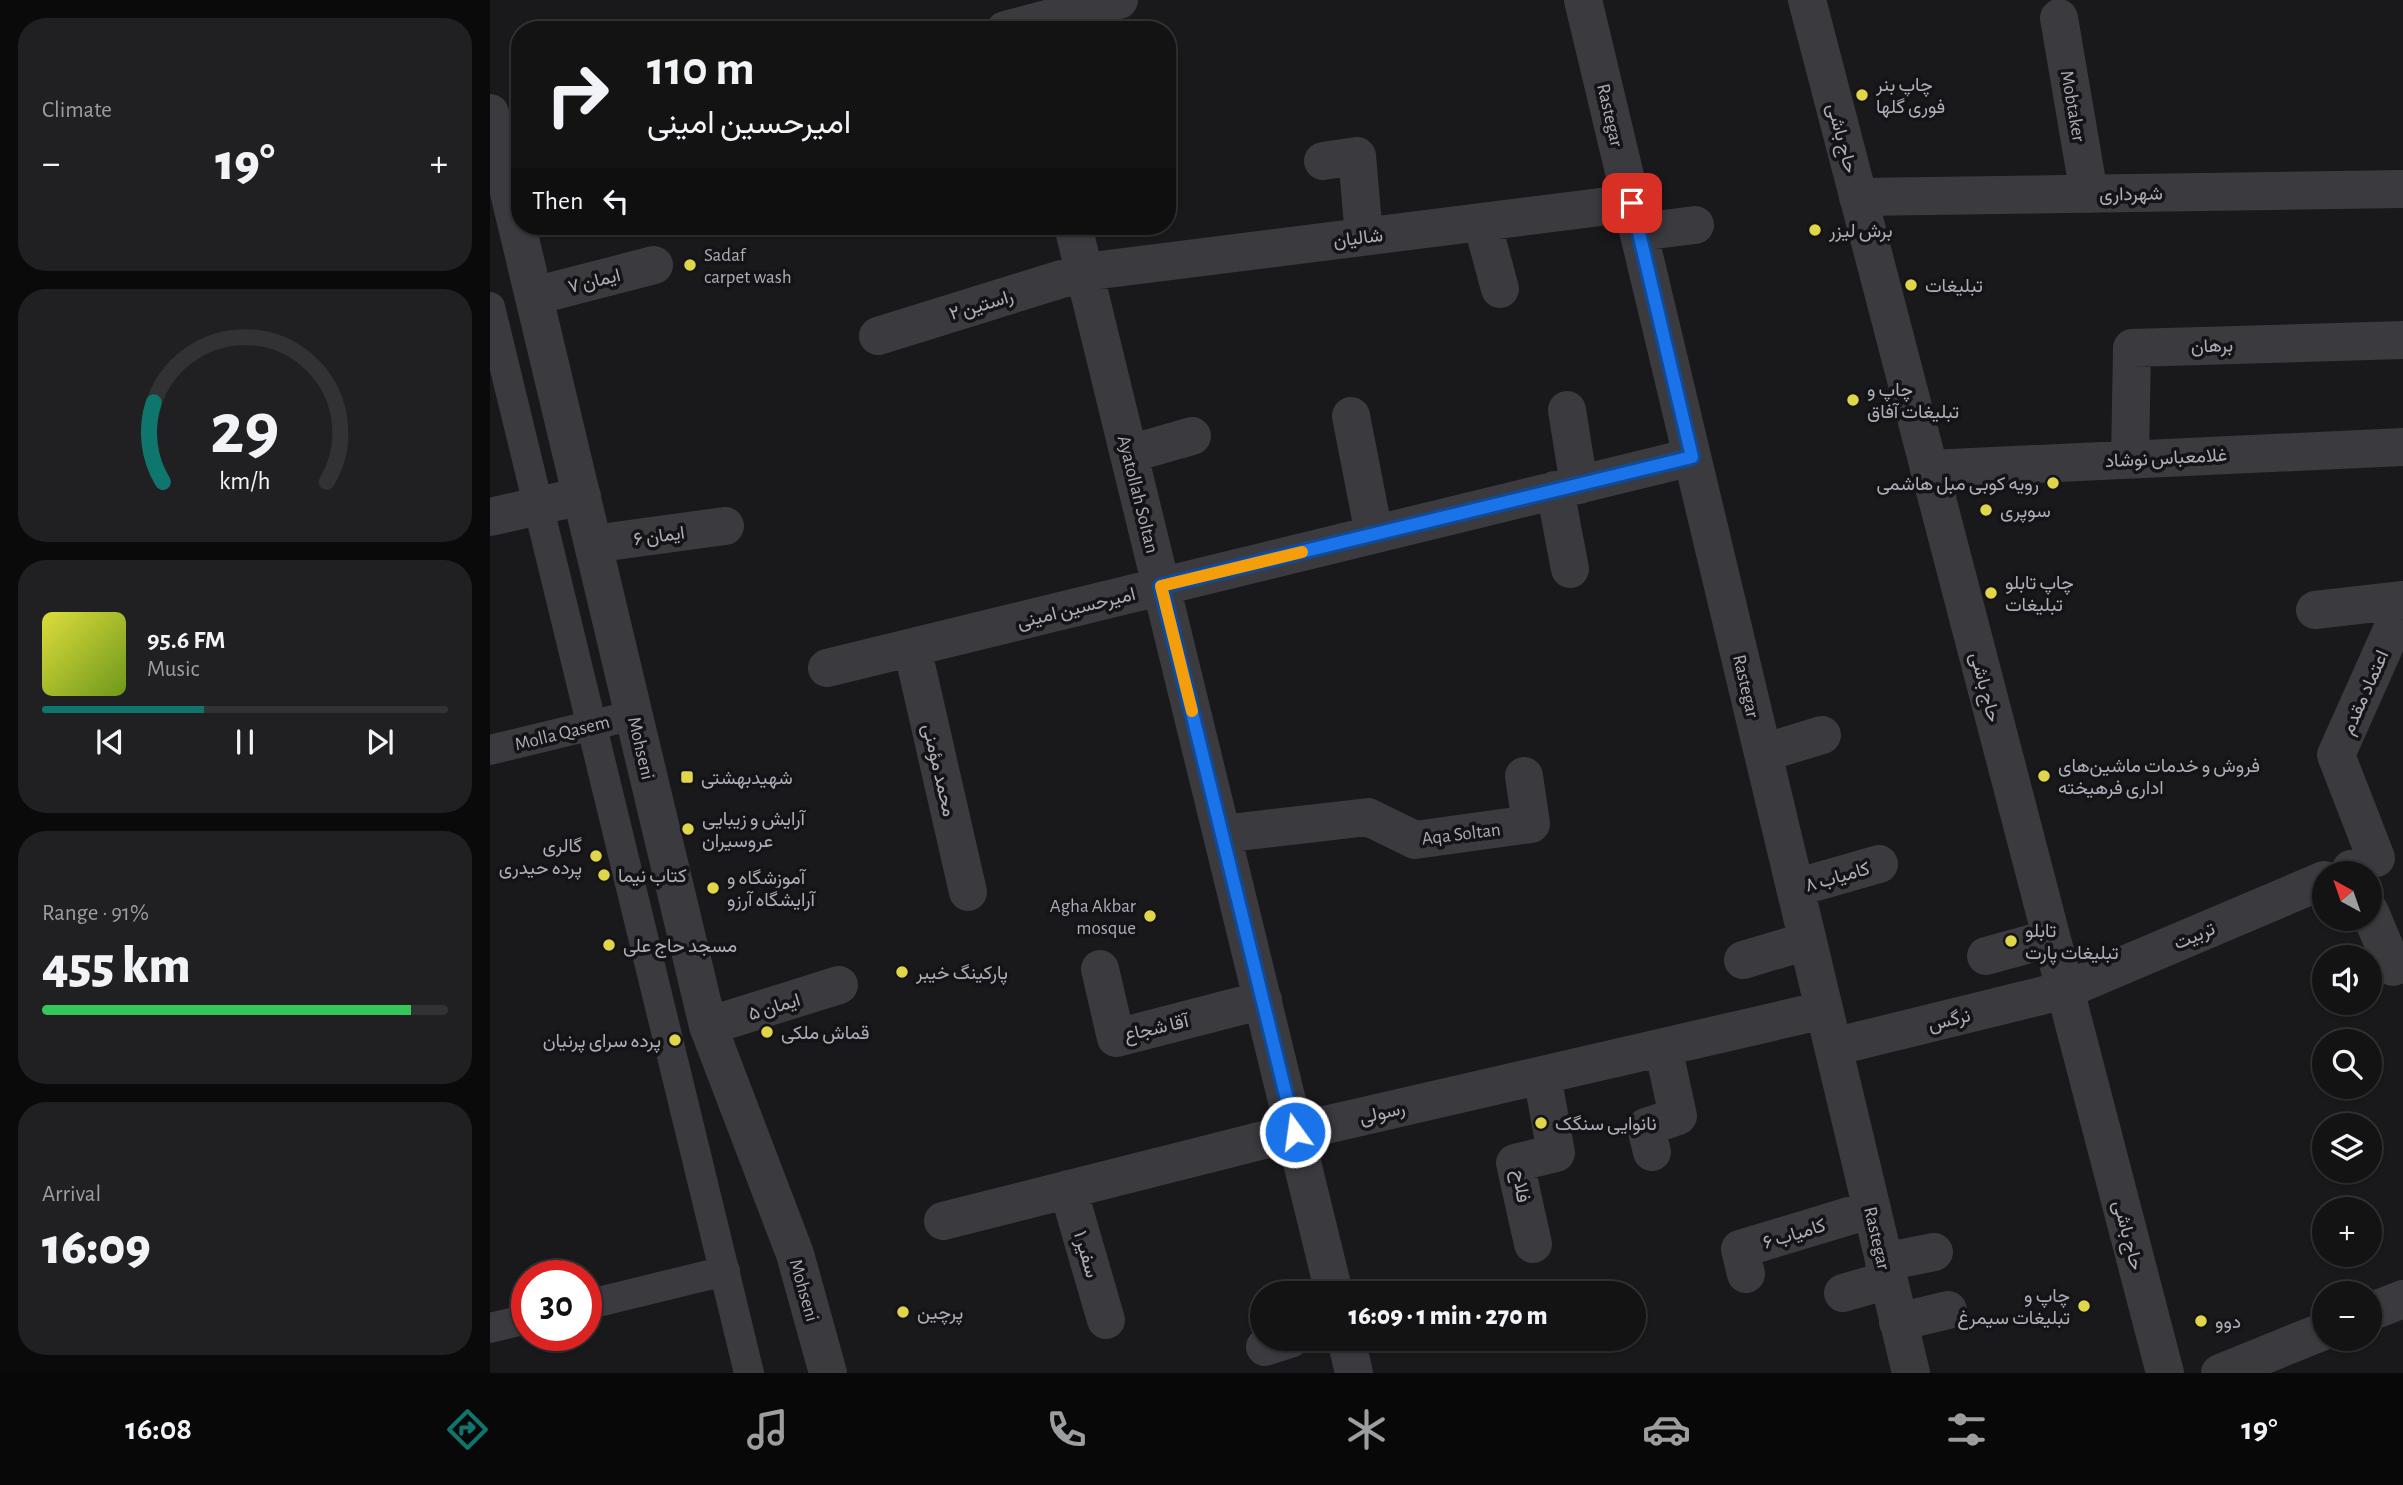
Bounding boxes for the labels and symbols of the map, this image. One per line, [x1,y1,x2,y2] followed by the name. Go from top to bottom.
[2057,69,2088,143] street label: Mobtaker
[1875,76,1945,118] place label: چاپ بنر فوری گلها
[1593,82,1626,149] street label: Rastegar
[1854,87,1870,103] marker: چاپ بنر فوری گلها
[1821,101,1860,176] street label: حاج باشی
[1602,173,1662,233] pin
[2099,184,2163,206] street label: شهرداری
[1807,222,1823,238] marker: برش لیزر
[1828,222,1893,242] place label: برش لیزر
[1332,226,1384,252] street label: شالیان
[704,246,792,287] place label: Sadaf carpet wash
[682,257,698,273] marker: Sadaf carpet wash
[566,266,623,298] street label: ایمان ۷
[1903,277,1919,293] marker: تبلیغات
[1925,277,1983,297] place label: تبلیغات
[947,287,1016,325] street label: راستین ۲
[2190,336,2234,358] street label: برهان
[1867,381,1959,423] place label: چاپ و تبلیغات آفاق
[1845,392,1861,408] marker: چاپ و تبلیغات آفاق
[1114,434,1161,555] street label: Ayatollah Soltan
[2104,446,2228,472] street label: غلامعباس نوشاد
[1876,475,2039,495] place label: رویه کوبی مبل هاشمی
[2045,475,2061,491] marker: رویه کوبی مبل هاشمی
[1978,502,1994,518] marker: سوپری
[2000,502,2051,524] place label: سوپری
[632,523,686,550] street label: ایمان ۶
[2005,574,2074,616] place label: چاپ تابلو تبلیغات
[1015,585,1138,633] street label: امیرحسین امینی
[1983,585,1999,601] marker: چاپ تابلو تبلیغات
[2338,648,2394,738] street label: اعتماد مقدم
[1964,650,2003,725] street label: حاج باشی
[1729,653,1762,720] street label: Rastegar
[513,712,612,754] street label: Molla Qasem
[624,715,657,782] street label: Mohseni
[918,722,958,819] street label: محمد مؤمنی
[2058,757,2260,799] place label: فروش و خدمات ماشین‌های اداری فرهیخته
[2036,768,2052,784] marker: فروش و خدمات ماشین‌های اداری فرهیخته
[679,769,695,785] marker: شهیدبهشتی
[701,769,793,789] place label: شهیدبهشتی
[702,809,807,852] place label: آرایش و زیبایی عروسیران
[1421,820,1502,849] street label: Aqa Soltan
[680,821,696,837] marker: آرایش و زیبایی عروسیران
[499,836,582,881] place label: گالری پرده حیدری
[588,848,604,864] marker: گالری پرده حیدری
[1803,859,1872,897] street label: کامیاب ۸
[2312,861,2382,931] north arrow
[596,867,612,883] marker: کتاب نیما
[618,867,687,887] place label: کتاب نیما
[727,868,817,911] place label: آموزشگاه و آرایشگاه آرزو
[705,880,721,896] marker: آموزشگاه و آرایشگاه آرزو
[1050,897,1136,938] place label: Agha Akbar mosque
[1142,908,1158,924] marker: Agha Akbar mosque
[2171,919,2219,954] street label: تربیت
[2025,922,2119,966] place label: تابلو تبلیغات پارت
[2003,933,2019,949] marker: تابلو تبلیغات پارت
[601,937,617,953] marker: مسجد حاج علی
[623,937,737,958] place label: مسجد حاج علی
[915,963,1008,986] place label: پارکینگ خیبر
[894,964,910,980] marker: پارکینگ خیبر
[746,991,803,1025] street label: ایمان ۵
[1926,1005,1973,1036] street label: نرگس
[1122,1010,1192,1047] street label: آقا شجاع
[759,1024,775,1040] marker: قماش ملکی
[781,1024,869,1044] place label: قماش ملکی
[543,1032,661,1054] place label: پرده سرای پرنیان
[667,1032,683,1048] marker: پرده سرای پرنیان
[1258,1095,1332,1169] position arrow
[1358,1099,1407,1129] street label: رسولی
[1555,1114,1657,1135] place label: نانوایی سنگک
[1533,1115,1549,1131] marker: نانوایی سنگک
[1507,1169,1532,1204] street label: فلاح
[2107,1198,2146,1273] street label: حاج باشی
[1860,1205,1893,1272] street label: Rastegar
[1761,1216,1828,1254] street label: کامیاب ۶
[1069,1229,1101,1280] street label: سفیر ۱
[786,1257,822,1324] street label: Mohseni
[511,1260,602,1351] speed limit sign: 30
[1957,1287,2070,1330] place label: چاپ و تبلیغات سیمرغ
[2076,1298,2092,1314] marker: چاپ و تبلیغات سیمرغ
[895,1304,911,1320] marker: پرچین
[917,1304,963,1326] place label: پرچین
[2193,1313,2209,1329] marker: دوو
[2215,1313,2241,1333] place label: دوو

